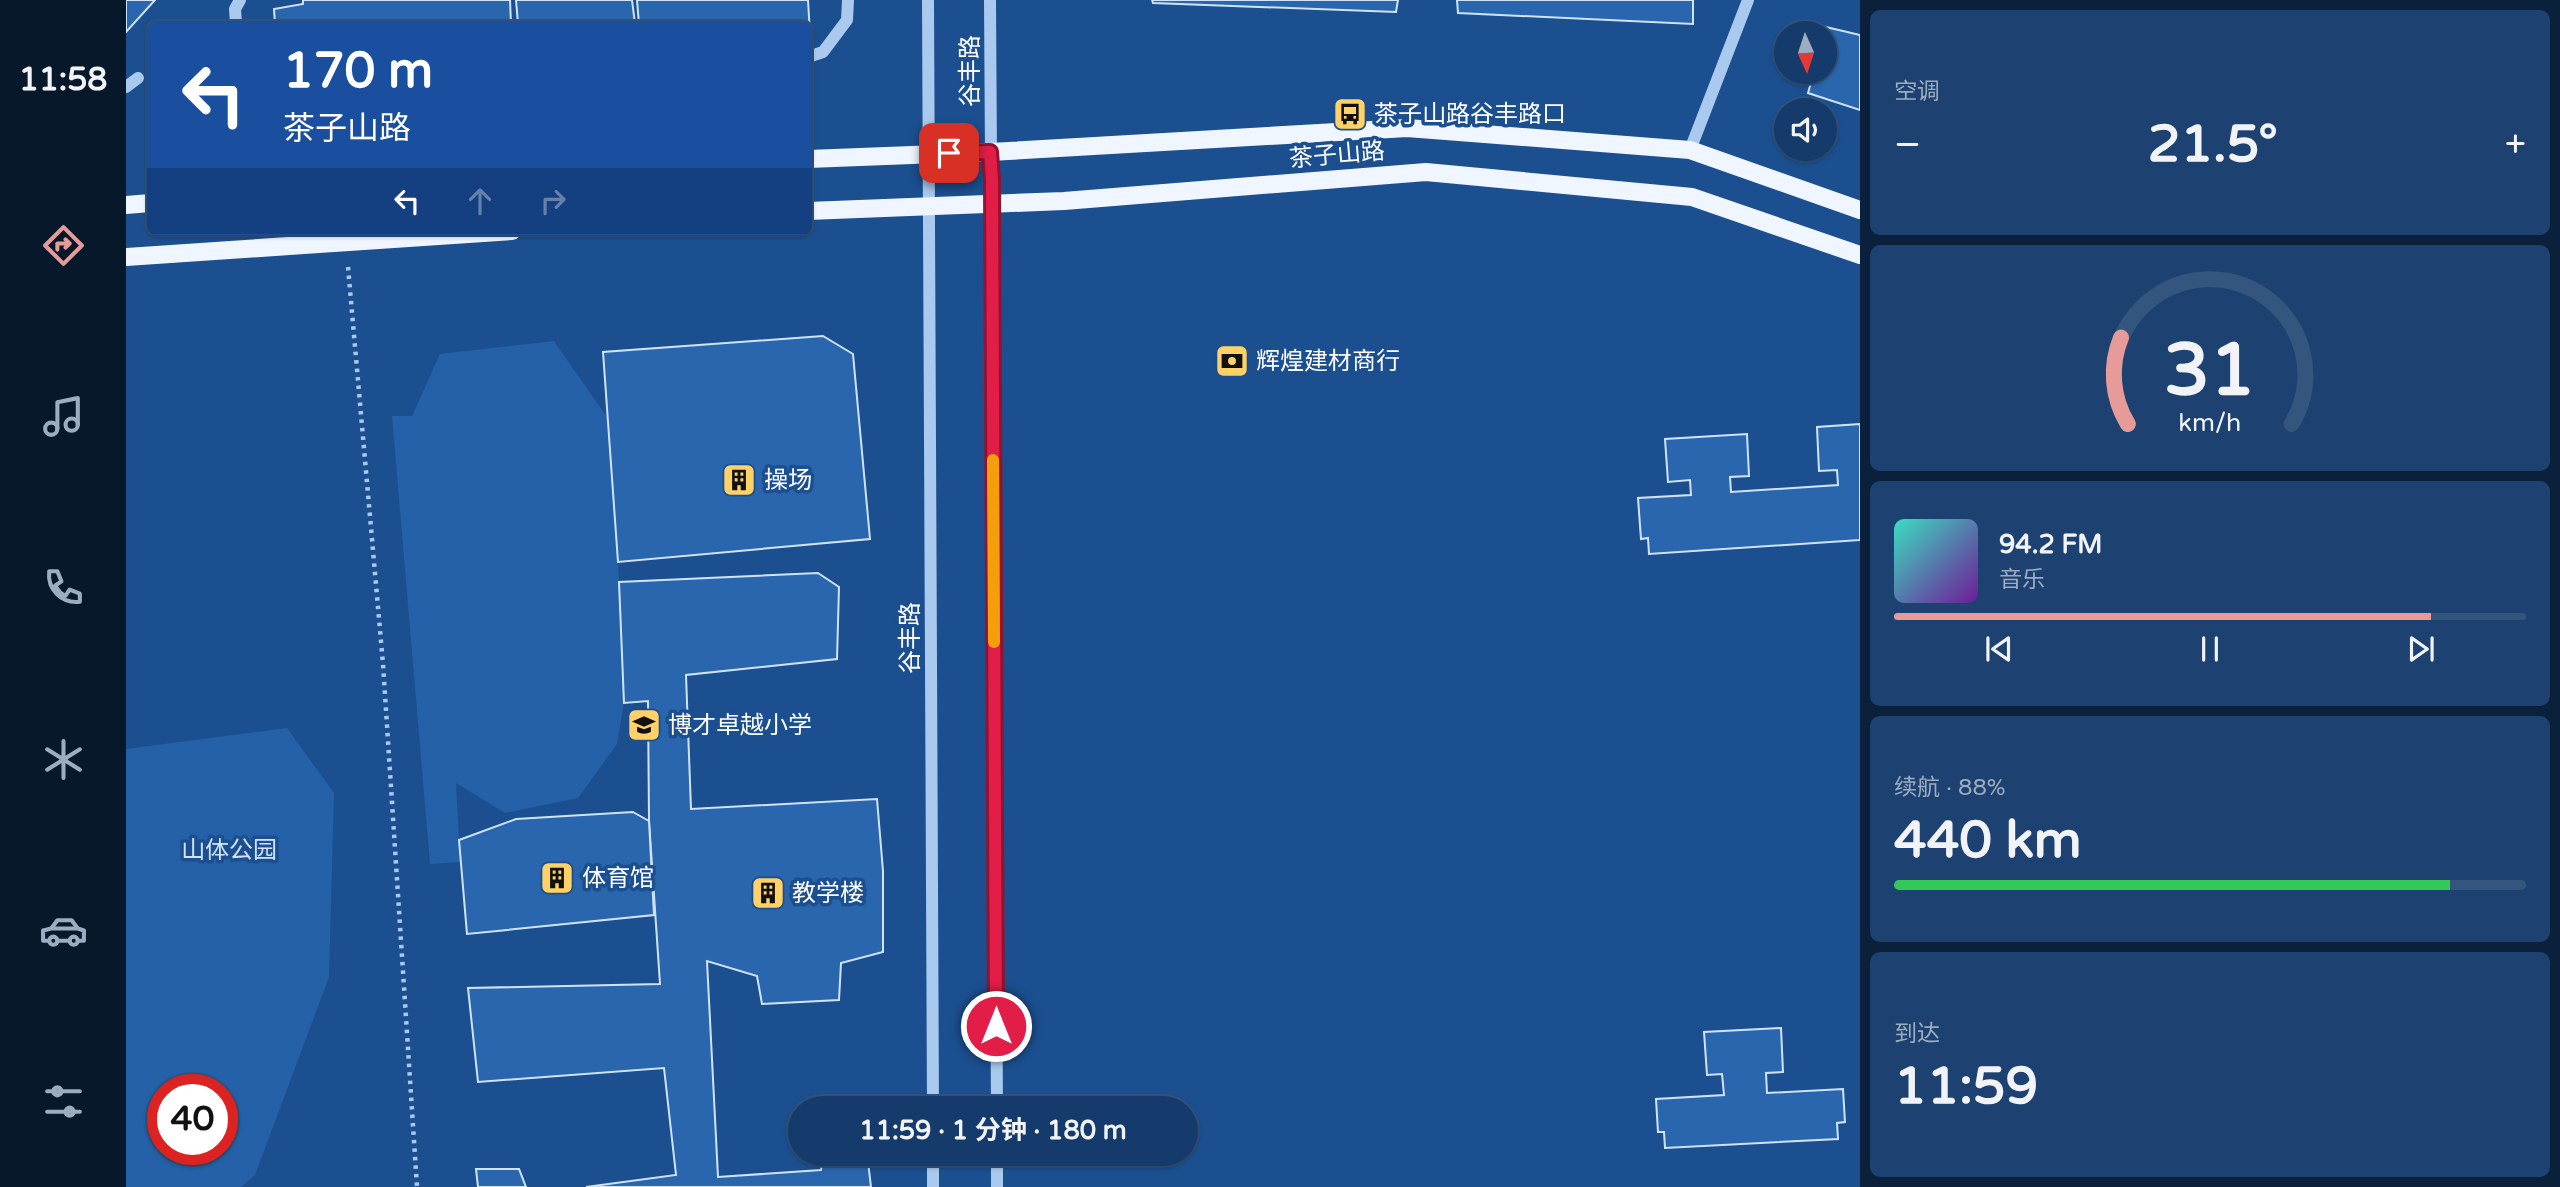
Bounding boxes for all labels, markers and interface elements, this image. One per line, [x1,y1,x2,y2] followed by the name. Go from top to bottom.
[1774,21,1838,84] north arrow
[1774,21,1837,161] map controls
[956,35,985,107] street label: 谷丰路
[283,42,433,101] text: 170 m
[168,49,259,140] icon: left
[19,61,107,99] text: 11:58
[1894,78,1940,106] text: 空调
[1331,95,1369,133] bus stop icon: 茶子山路谷丰路口
[1774,98,1837,161] button: sound
[1374,100,1566,129] place label: 茶子山路谷丰路口
[283,110,411,148] text: 茶子山路
[2148,113,2278,176] text: 21.5°
[1894,122,1921,168] text: −
[2505,122,2526,168] text: +
[919,123,979,183] pin
[930,134,968,172] icon: arrive
[1288,136,1386,174] street label: 茶子山路
[388,182,426,220] icon: left
[461,182,499,220] icon: ahead
[534,182,572,220] icon: right
[39,221,88,270] icon: directions
[2164,328,2256,416] text: 31
[1213,342,1251,380] bank icon: 辉煌建材商行
[1256,347,1400,376] place label: 辉煌建材商行
[39,392,88,441] icon: music
[2179,408,2241,438] text: km/h
[720,461,758,499] building icon: 操场
[764,466,812,495] place label: 操场
[1999,529,2102,560] text: 94.2 FM
[39,563,88,612] icon: phone
[1999,566,2045,594] text: 音乐
[896,602,925,674] street label: 谷丰路
[1980,630,2018,668] icon: previous
[2191,630,2229,668] icon: pause
[2402,630,2440,668] icon: next
[625,706,663,744] school or university icon: 博才卓越小学
[668,711,812,740] place label: 博才卓越小学
[39,735,88,784] icon: climate
[1894,774,2006,802] text: 续航 · 88%
[1894,809,2082,872] text: 440 km
[181,836,277,865] park label: 山体公园
[538,859,576,897] building icon: 体育馆
[582,864,654,893] place label: 体育馆
[749,874,787,912] building icon: 教学楼
[792,879,864,908] place label: 教学楼
[39,906,88,955] icon: car
[959,989,1033,1063] position arrow
[1894,1020,1940,1048] text: 到达
[1894,1055,2038,1118] text: 11:59
[147,1074,238,1165] speed limit sign: 40
[39,1077,88,1126] icon: filters
[859,1115,1127,1146] text: 11:59 · 1 分钟 · 180 m

